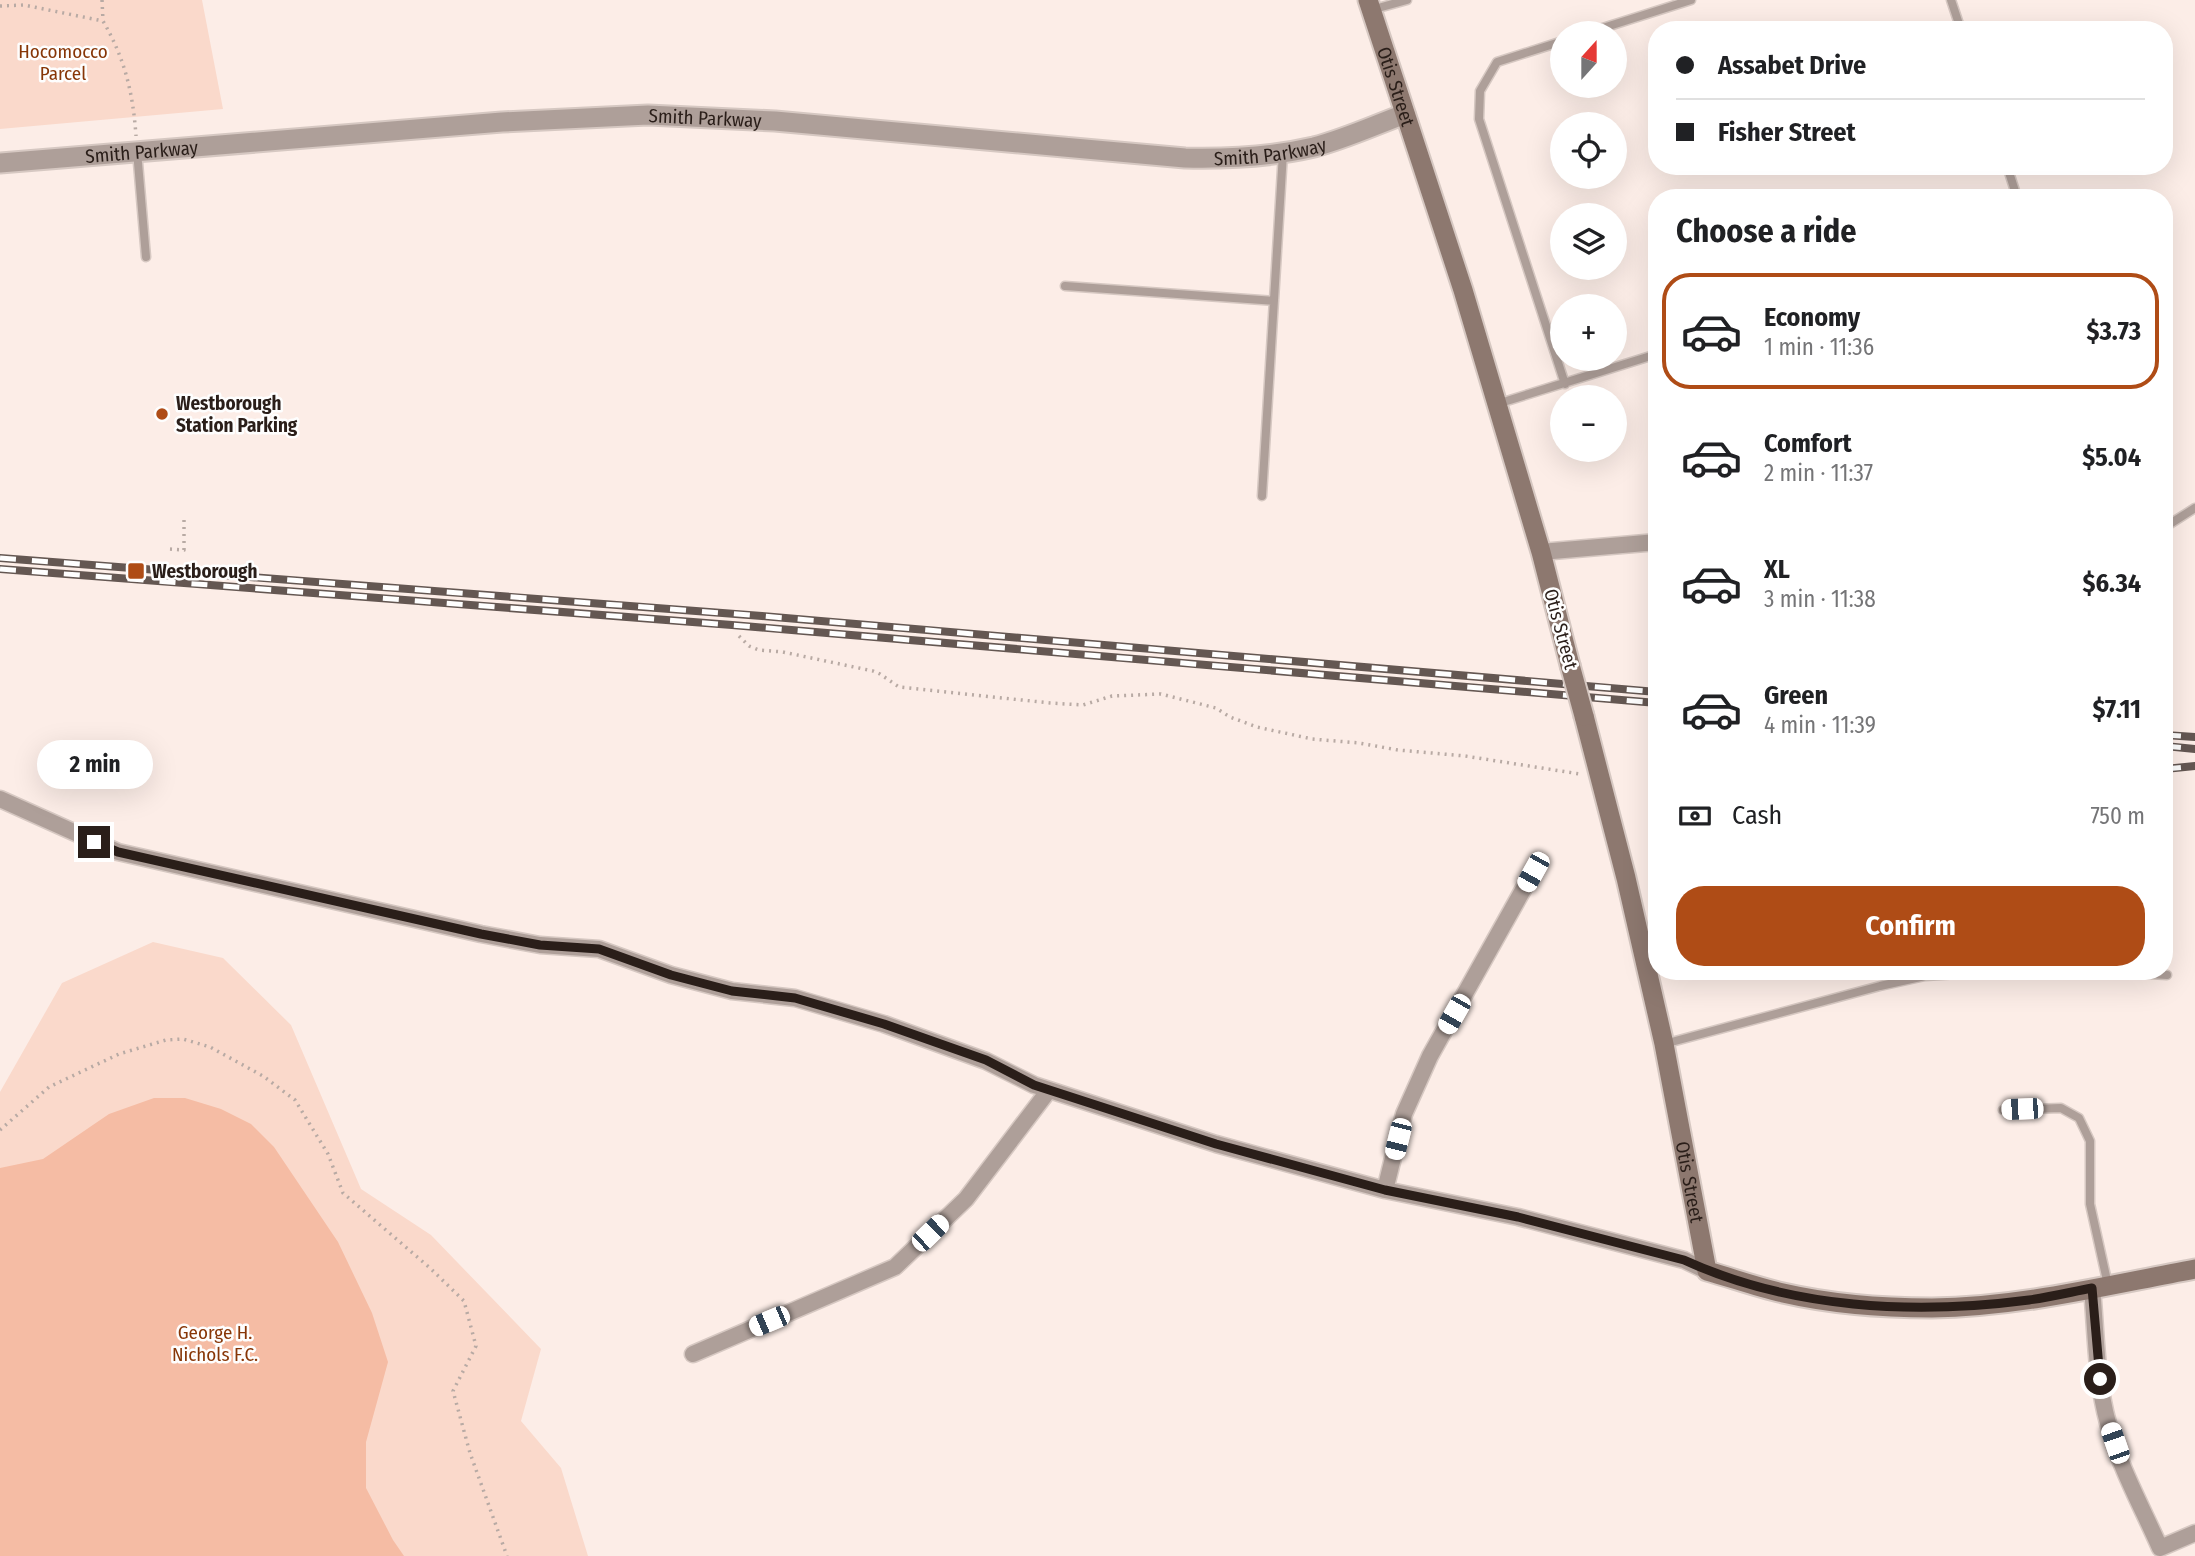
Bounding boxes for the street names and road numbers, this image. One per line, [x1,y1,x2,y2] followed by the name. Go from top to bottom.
[1373,44,1420,130] street label: Otis Street
[648,104,763,132] street label: Smith Parkway
[1214,133,1329,170] street label: Smith Parkway
[84,135,199,168] street label: Smith Parkway
[1539,586,1583,672] street label: Otis Street
[1671,1139,1709,1225] street label: Otis Street

